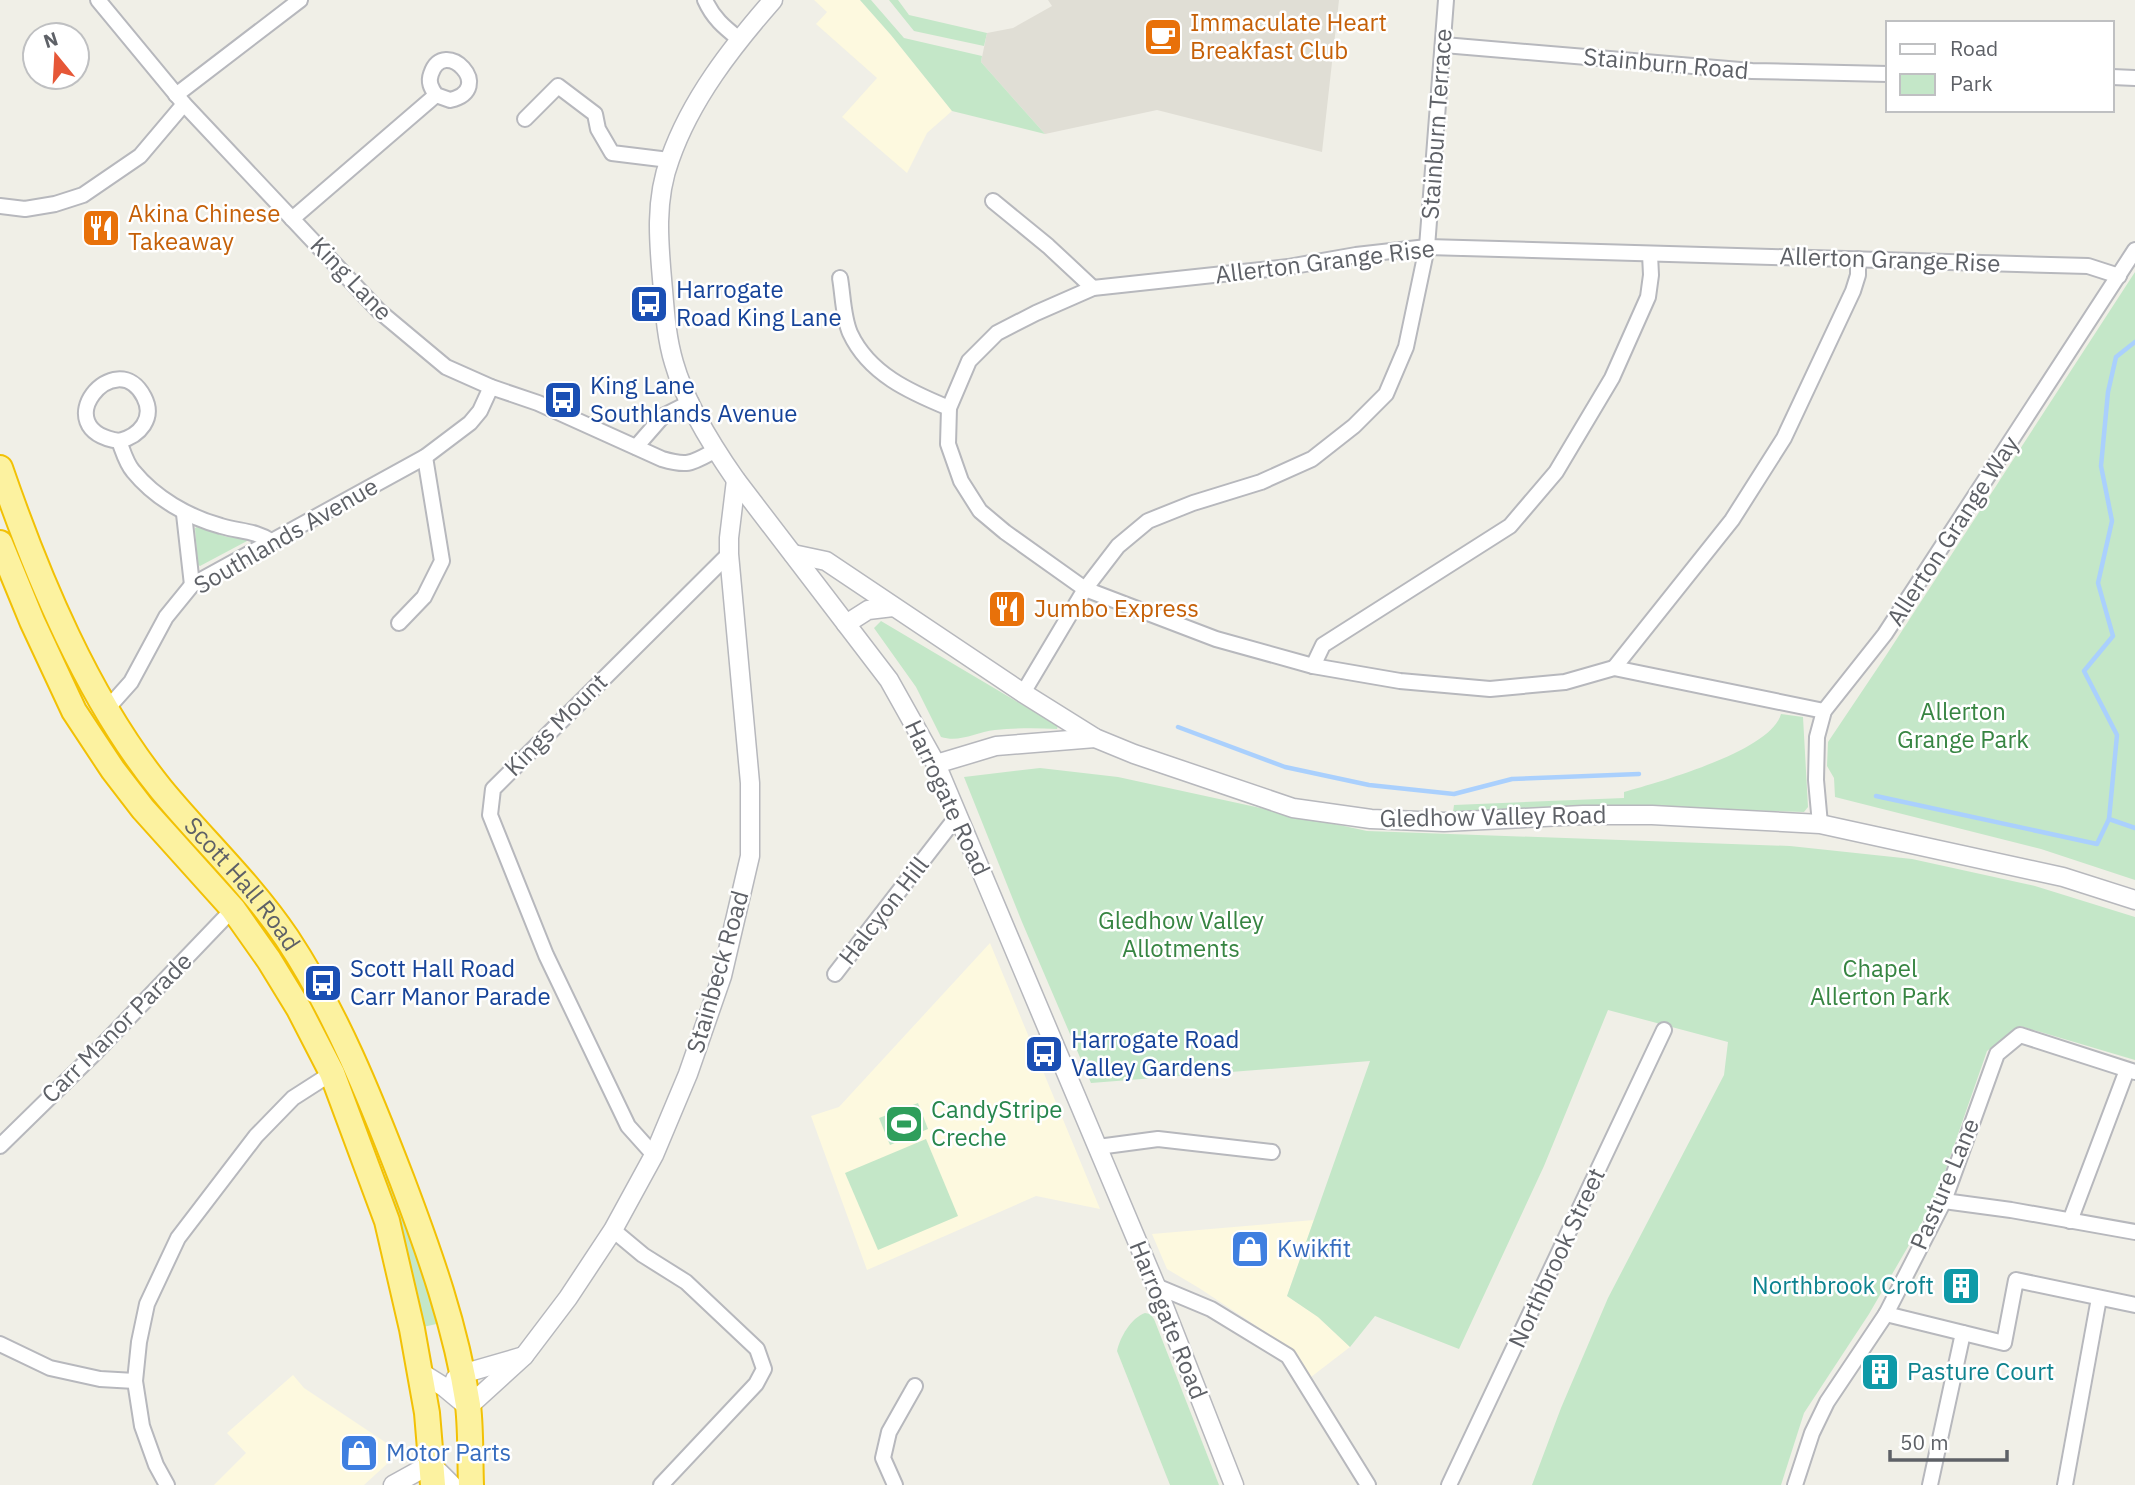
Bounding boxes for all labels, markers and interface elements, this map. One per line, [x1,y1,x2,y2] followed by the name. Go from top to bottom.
[1190,6,1387,66] place label: Immaculate Heart Breakfast Club
[1142,16,1184,58] cafe icon: Immaculate Heart Breakfast Club
[21,21,91,91] north arrow
[1886,21,2114,112] legend
[40,26,61,53] text: N
[1413,27,1459,220] street label: Stainburn Terrace
[1950,34,1998,62] text: Road
[1582,40,1750,86] street label: Stainburn Road
[1950,69,1993,97] text: Park
[128,197,280,257] place label: Akina Chinese Takeaway
[80,207,122,249] restaurant icon: Akina Chinese Takeaway
[304,229,400,327] street label: King Lane
[1213,232,1436,290] street label: Allerton Grange Rise
[1779,239,2001,279] street label: Allerton Grange Rise
[676,273,842,333] place label: Harrogate Road King Lane
[628,283,670,325] bus stop icon: Harrogate Road King Lane
[590,369,797,429] place label: King Lane Southlands Avenue
[542,379,584,421] bus stop icon: King Lane Southlands Avenue
[1879,429,2026,632] street label: Allerton Grange Way
[188,469,383,601] street label: Southlands Avenue
[986,588,1028,630] restaurant icon: Jumbo Express
[1034,592,1199,624] place label: Jumbo Express
[497,666,614,783] street label: Kings Mount
[1897,695,2029,755] park label: Allerton Grange Park
[898,714,998,881] street label: Harrogate Road
[1379,798,1607,834] street label: Gledhow Valley Road
[178,810,308,957] street label: Scott Hall Road
[831,850,935,971] street label: Halcyon Hill
[679,887,756,1057] street label: Stainbeck Road
[1098,904,1264,964] park label: Gledhow Valley Allotments
[34,945,199,1110] street label: Carr Manor Parade
[350,952,551,1012] place label: Scott Hall Road Carr Manor Parade
[1810,952,1950,1012] park label: Chapel Allerton Park
[302,962,344,1004] bus stop icon: Scott Hall Road Carr Manor Parade
[1071,1023,1239,1083] place label: Harrogate Road Valley Gardens
[1023,1033,1065,1075] bus stop icon: Harrogate Road Valley Gardens
[931,1093,1063,1153] place label: CandyStripe Creche
[883,1103,925,1145] sports icon: CandyStripe Creche
[1902,1113,1986,1254] street label: Pasture Lane
[1500,1162,1612,1353] street label: Northbrook Street
[1229,1228,1271,1270] shop icon: Kwikfit
[1277,1232,1351,1264] place label: Kwikfit
[1123,1236,1215,1404] street label: Harrogate Road
[1940,1265,1982,1307] building icon: Northbrook Croft
[1752,1269,1934,1301] place label: Northbrook Croft
[1859,1351,1901,1393] building icon: Pasture Court
[1907,1355,2055,1387] place label: Pasture Court
[1890,1418,2007,1462] scale bar
[1900,1428,1949,1456] text: 50 m
[338,1432,380,1474] shop icon: Motor Parts
[386,1436,511,1468] place label: Motor Parts

